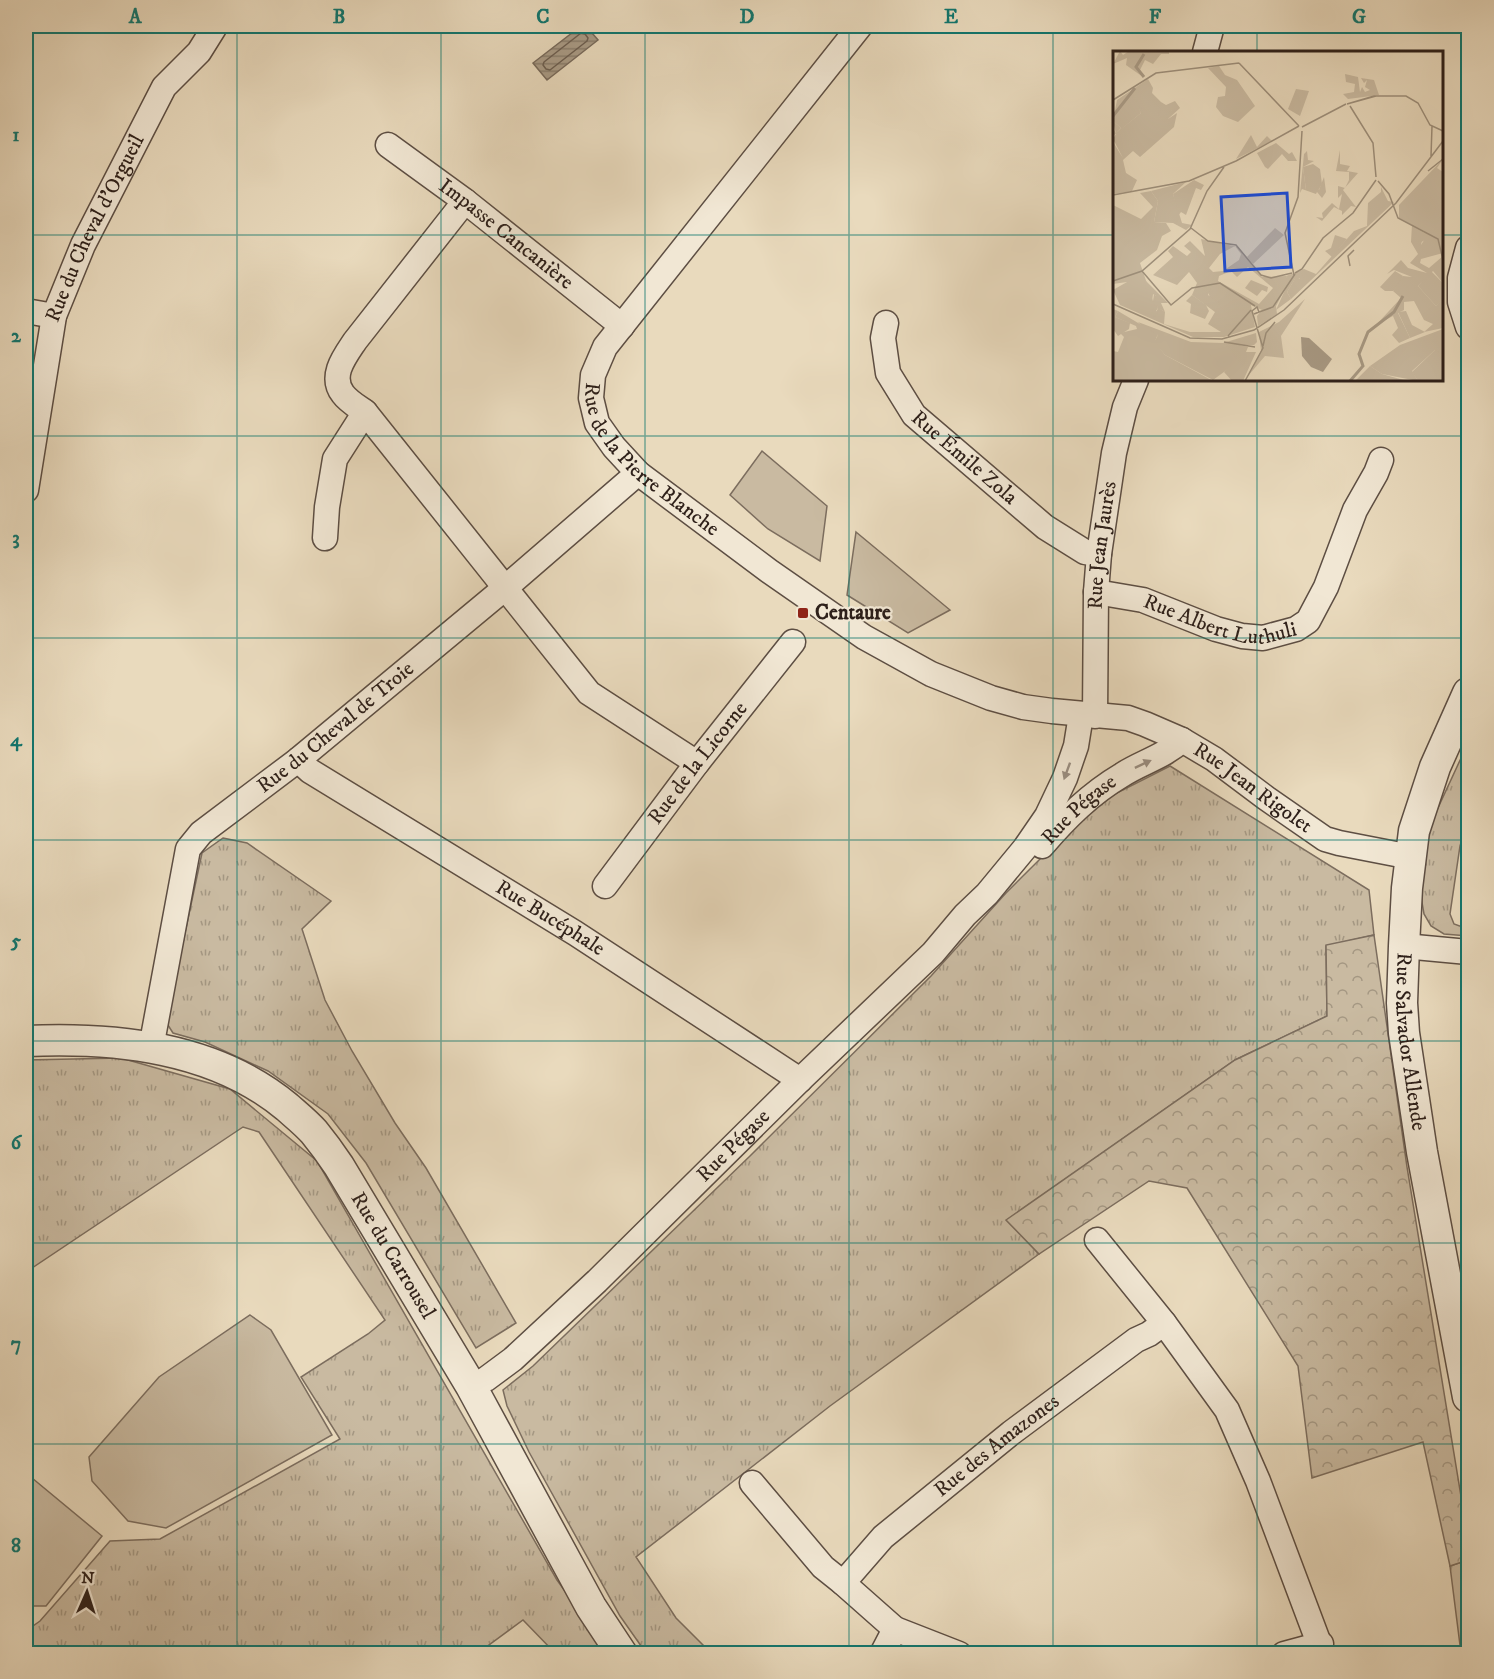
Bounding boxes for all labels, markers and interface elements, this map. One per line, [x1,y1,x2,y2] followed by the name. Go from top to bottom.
[128,5,143,30] text: A
[333,5,345,30] text: B
[536,5,550,30] text: C
[740,5,755,30] text: D
[944,5,958,30] text: E
[1149,5,1162,30] text: F
[1352,5,1366,30] text: G
[1113,51,1443,381] inset map
[12,123,20,148] text: 1
[40,130,151,326] street label: Rue du Cheval d'Orgueil
[434,173,579,295] street label: Impasse Cancanière
[11,324,22,349] text: 2
[578,381,725,542] street label: Rue de la Pierre Blanche
[906,405,1023,511] street label: Rue Émile Zola
[1083,479,1123,610] street label: Rue Jean Jaurès
[12,526,20,551] text: 3
[1140,589,1300,651] street label: Rue Albert Luthuli
[815,600,891,626] place label: Centaure
[796,606,810,620] marker: Centaure
[252,656,420,799] street label: Rue du Cheval de Troie
[643,696,754,830] street label: Rue de la Licorne
[10,728,23,753] text: 4
[1189,737,1317,839] street label: Rue Jean Rigolet
[1135,760,1152,769] one-way arrow
[1061,762,1071,780] one-way arrow
[1036,769,1122,850] street label: Rue Pégase
[491,875,610,962] street label: Rue Bucéphale
[10,929,21,954] text: 5
[1389,952,1432,1133] street label: Rue Salvador Allende
[691,1104,776,1188] street label: Rue Pégase
[11,1131,23,1156] text: 6
[345,1187,441,1324] street label: Rue du Carrousel
[11,1332,21,1357] text: 7
[929,1389,1065,1503] street label: Rue des Amazones
[11,1534,21,1559] text: 8
[57,1562,117,1622] north arrow
[81,1568,95,1588] text: N

